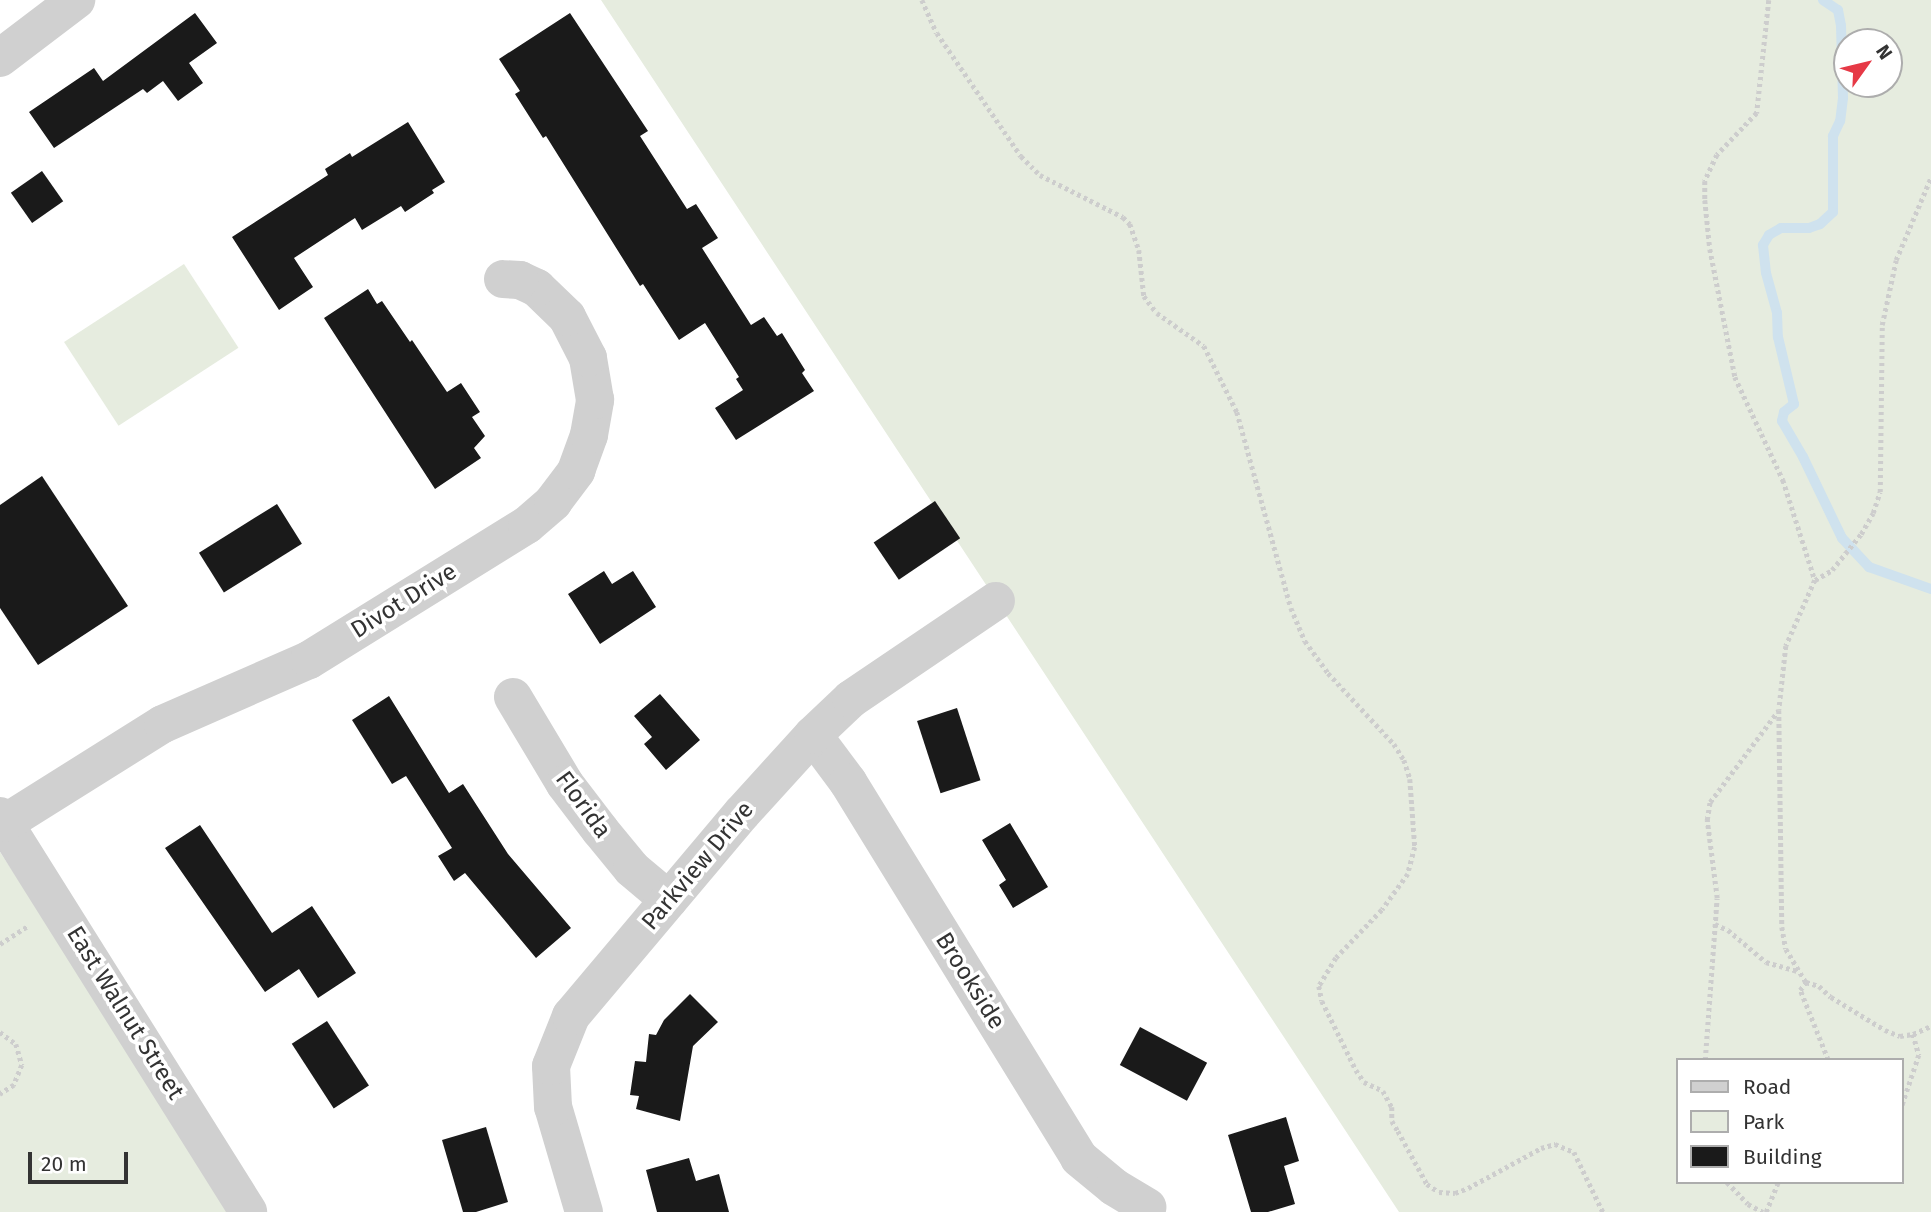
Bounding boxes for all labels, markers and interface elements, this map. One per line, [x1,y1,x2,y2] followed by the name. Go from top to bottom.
[1833,28,1903,98] north arrow
[1871,40,1897,64] text: N
[346,557,462,645] street label: Divot Drive
[549,766,617,844] street label: Florida
[636,796,760,936] street label: Parkview Drive
[60,921,190,1105] street label: East Walnut Street
[929,927,1011,1035] street label: Brookside
[1675,1058,1903,1184] legend
[1743,1074,1791,1100] text: Road
[1743,1109,1784,1135] text: Park
[32,1138,131,1182] scale bar
[1743,1144,1822,1170] text: Building
[41,1151,87,1177] text: 20 m

